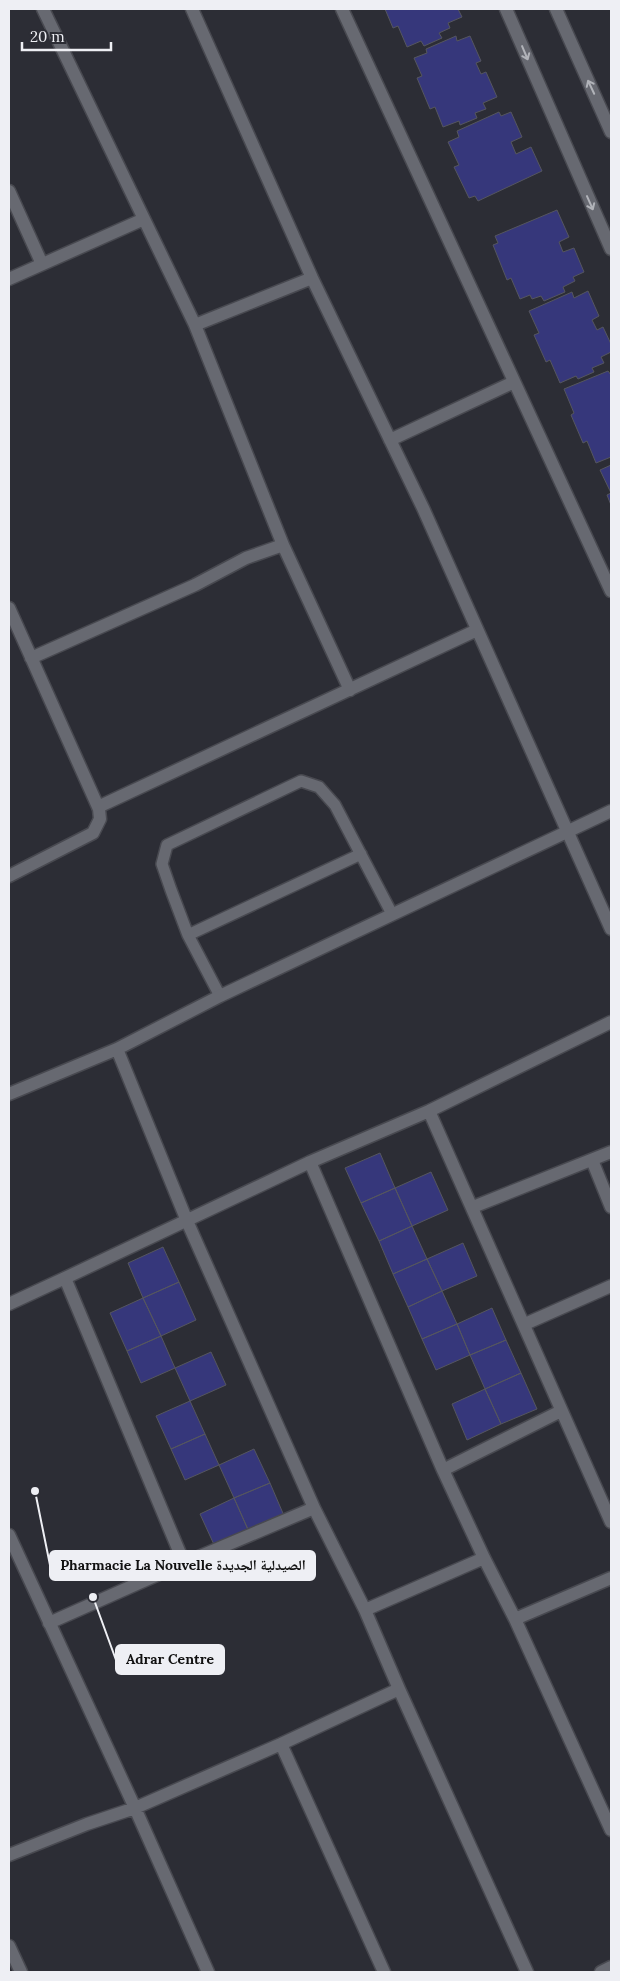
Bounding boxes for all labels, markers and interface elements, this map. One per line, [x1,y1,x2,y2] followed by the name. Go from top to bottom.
[22,20,111,52] scale bar
[30,27,65,46] text: 20 m
[522,46,531,61] one-way arrow
[586,80,595,95] one-way arrow
[586,195,596,210] one-way arrow
[50,1551,315,1580] callout: Pharmacie La Nouvelle الصيدلية الجديدة
[60,1556,306,1574] text: Pharmacie La Nouvelle الصيدلية الجديدة
[116,1645,224,1674] callout: Adrar Centre
[126,1650,214,1668] text: Adrar Centre

